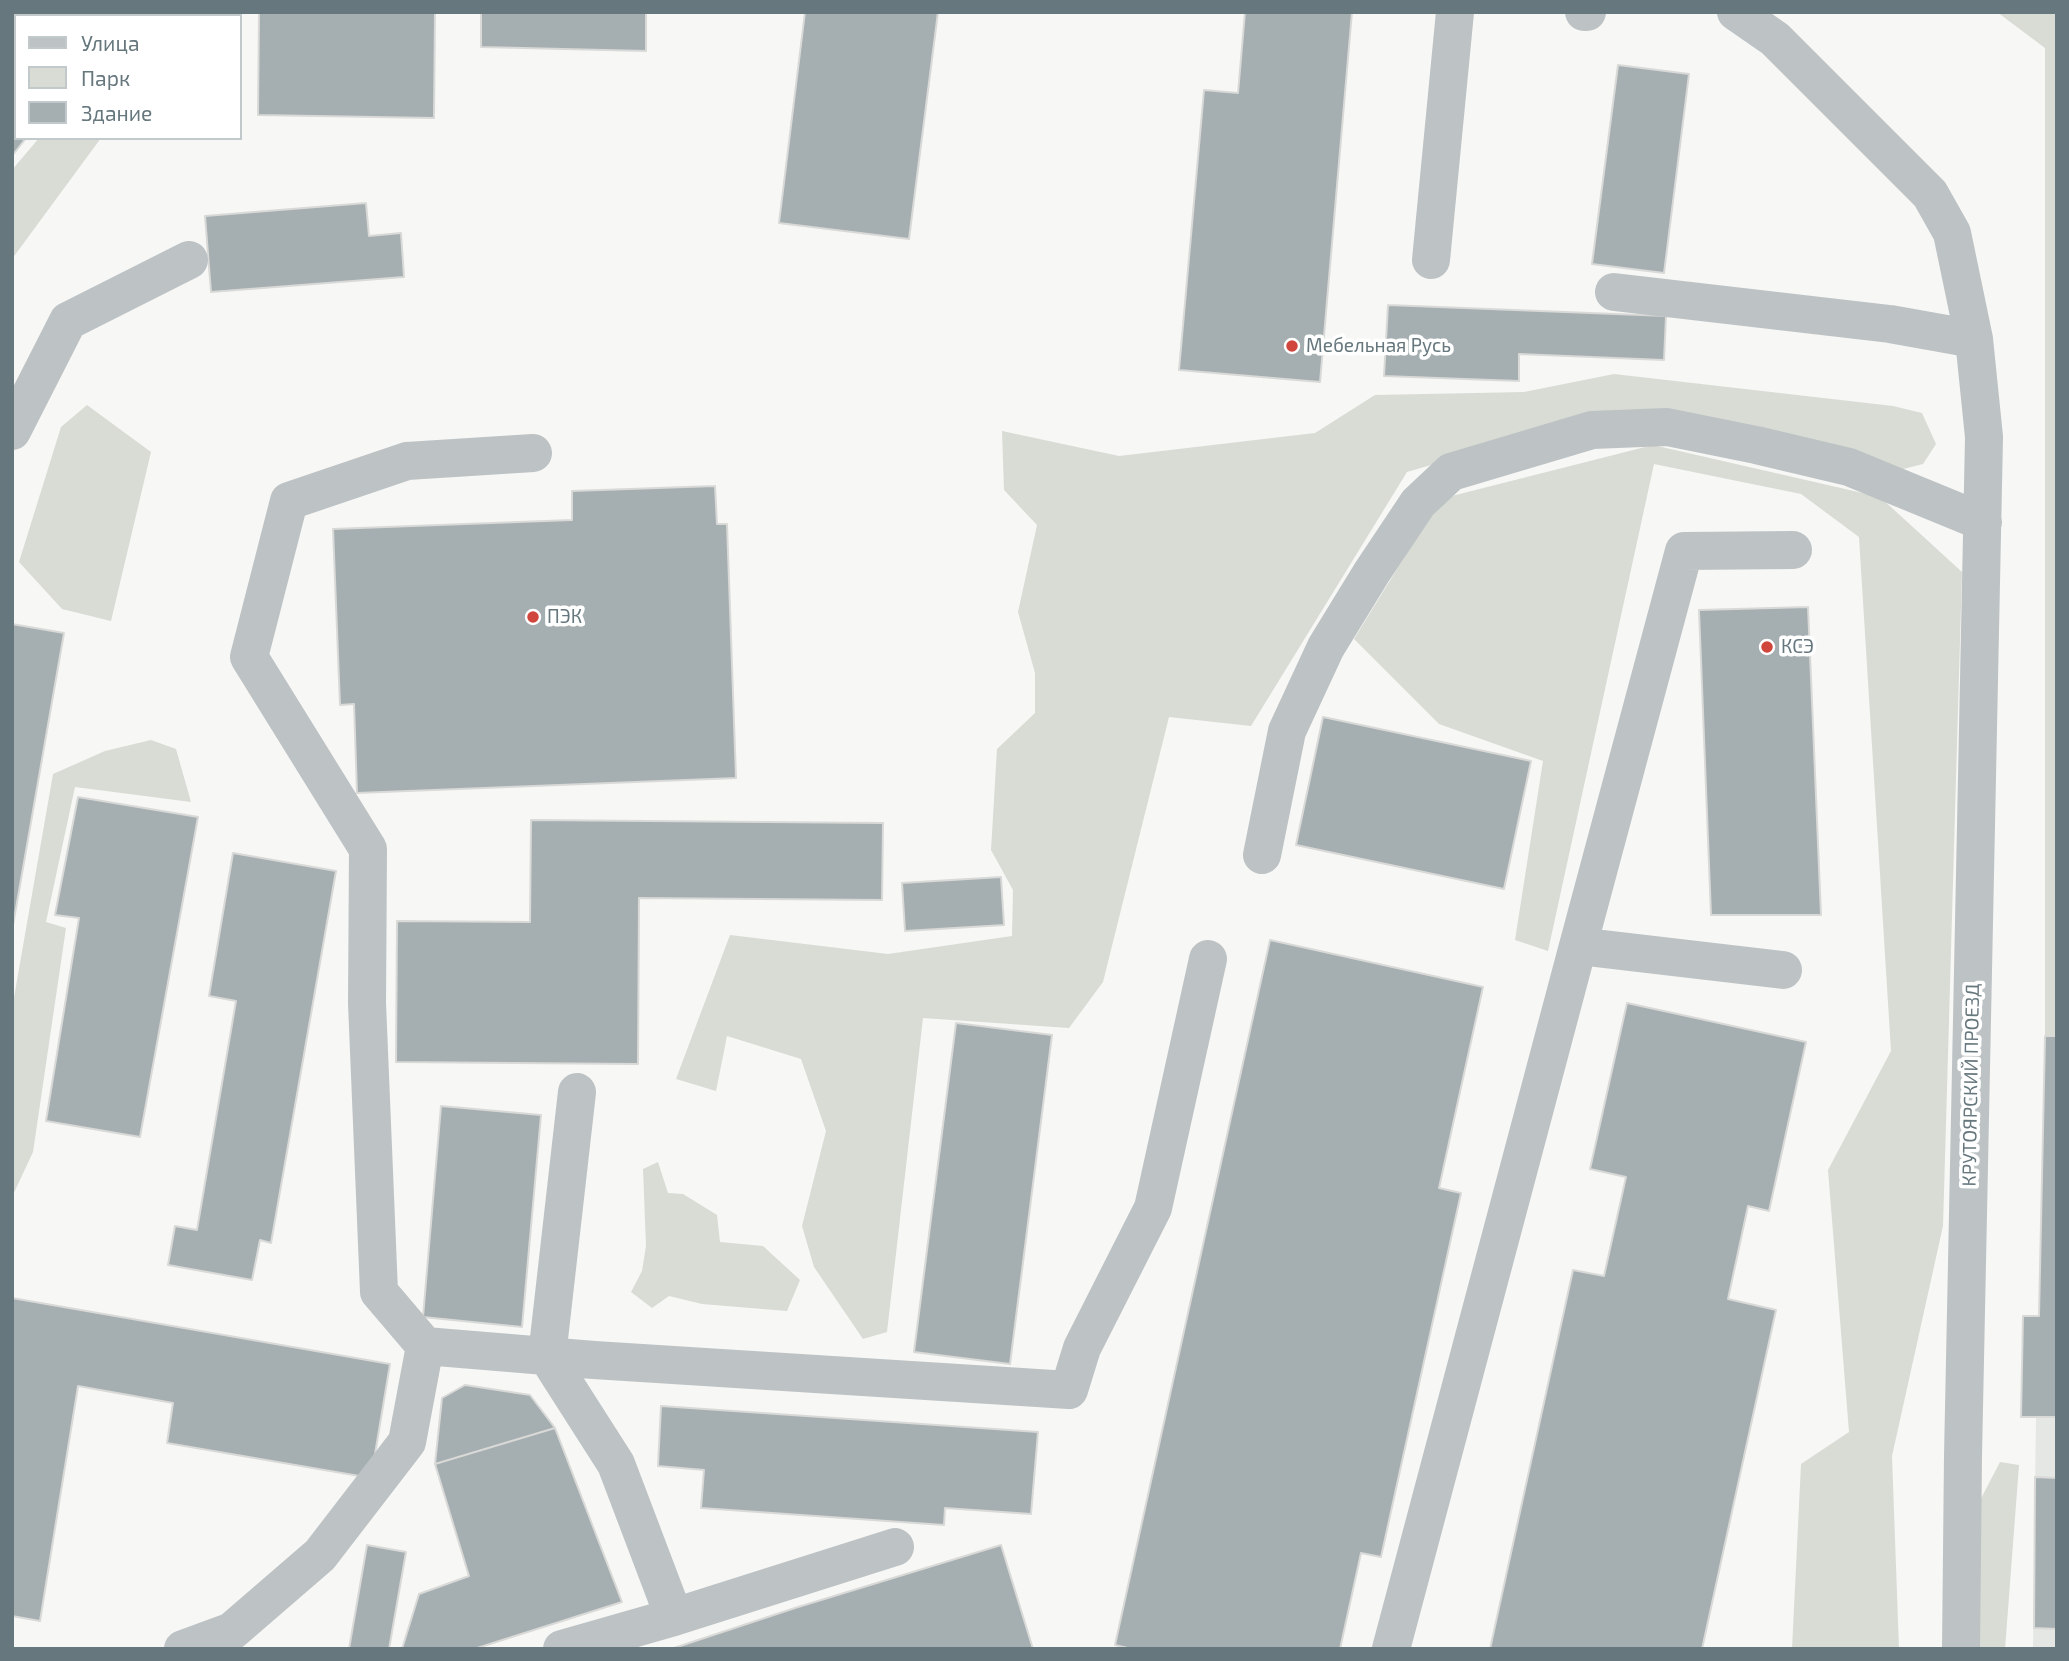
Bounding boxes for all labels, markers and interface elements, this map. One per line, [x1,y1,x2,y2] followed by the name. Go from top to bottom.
[14,14,242,140] legend
[81,30,140,55] text: Улица
[81,65,130,90] text: Парк
[81,100,152,125] text: Здание
[1306,335,1451,357] place label: Мебельная Русь
[1284,338,1300,354] marker: Мебельная Русь
[547,606,582,628] place label: ПЭК
[525,609,541,625] marker: ПЭК
[1781,636,1814,658] place label: КСЭ
[1759,639,1775,655] marker: КСЭ
[1958,983,1984,1187] street label: КРУТОЯРСКИЙ ПРОЕЗД

